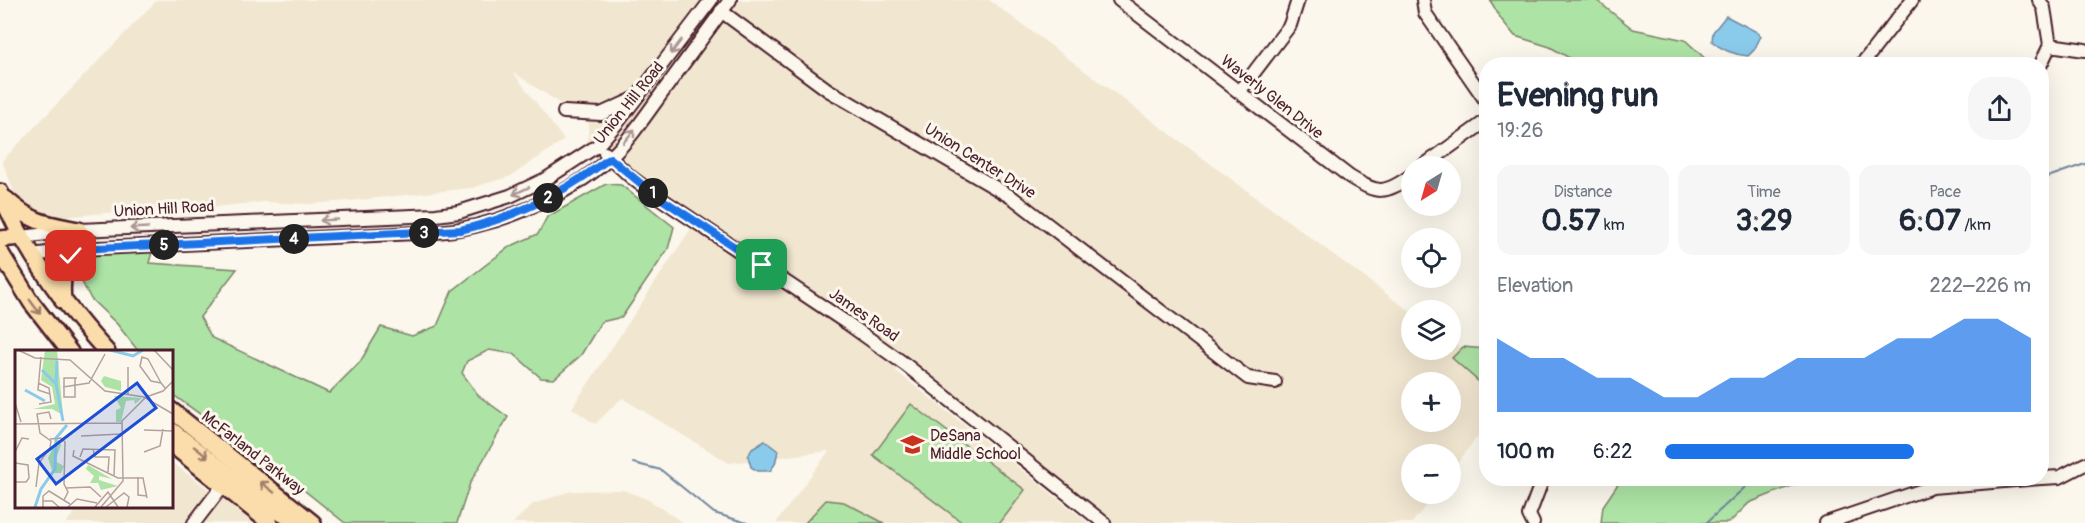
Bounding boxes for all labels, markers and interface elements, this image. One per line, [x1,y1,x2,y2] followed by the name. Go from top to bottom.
[670,38,682,54] one-way arrow
[1217,51,1327,143] street label: Waverly Glen Drive
[590,58,668,148] street label: Union Hill Road
[1497,75,1658,116] text: Evening run
[1968,77,2031,140] button: share
[1497,118,1543,143] text: 19:26
[921,119,1039,203] street label: Union Center Drive
[623,128,636,144] one-way arrow
[1401,156,1461,216] north arrow
[1401,156,1461,504] map controls
[638,178,668,208] pin: 1
[1554,182,1612,202] text: Distance
[1747,182,1781,202] text: Time
[1929,182,1961,202] text: Pace
[533,183,563,213] pin: 2
[650,183,656,203] text: 1
[512,186,530,198] one-way arrow
[544,188,552,208] text: 2
[113,196,215,222] street label: Union Hill Road
[1541,202,1600,239] text: 0.57
[1736,202,1792,239] text: 3:29
[1899,202,1961,239] text: 6:07
[320,214,340,225] one-way arrow
[1600,215,1625,235] text: km
[1961,215,1991,235] text: /km
[409,218,439,248] pin: 3
[129,222,149,233] one-way arrow
[420,223,428,243] text: 3
[279,224,309,254] pin: 4
[1401,228,1461,288] button: locate
[289,229,299,249] text: 4
[45,230,96,281] pin
[149,230,179,260] pin: 5
[160,235,168,255] text: 5
[54,239,87,272] icon: check
[736,239,787,290] pin
[745,248,778,281] icon: arrive
[1497,273,1573,298] text: Elevation
[1930,273,2031,298] text: 222–226 m
[825,284,903,346] street label: James Road
[29,299,41,315] one-way arrow
[1401,300,1461,360] button: layers
[15,350,172,508] inset map
[1401,372,1461,432] button: +
[197,406,309,500] street label: McFarland Parkway
[930,426,1021,464] place label: DeSana Middle School
[899,432,925,458] school or university icon: DeSana Middle School
[1497,439,1554,464] text: 100 m
[1593,439,1632,464] text: 6:22
[1401,444,1461,504] button: −
[193,445,209,458] one-way arrow
[259,480,275,493] one-way arrow

